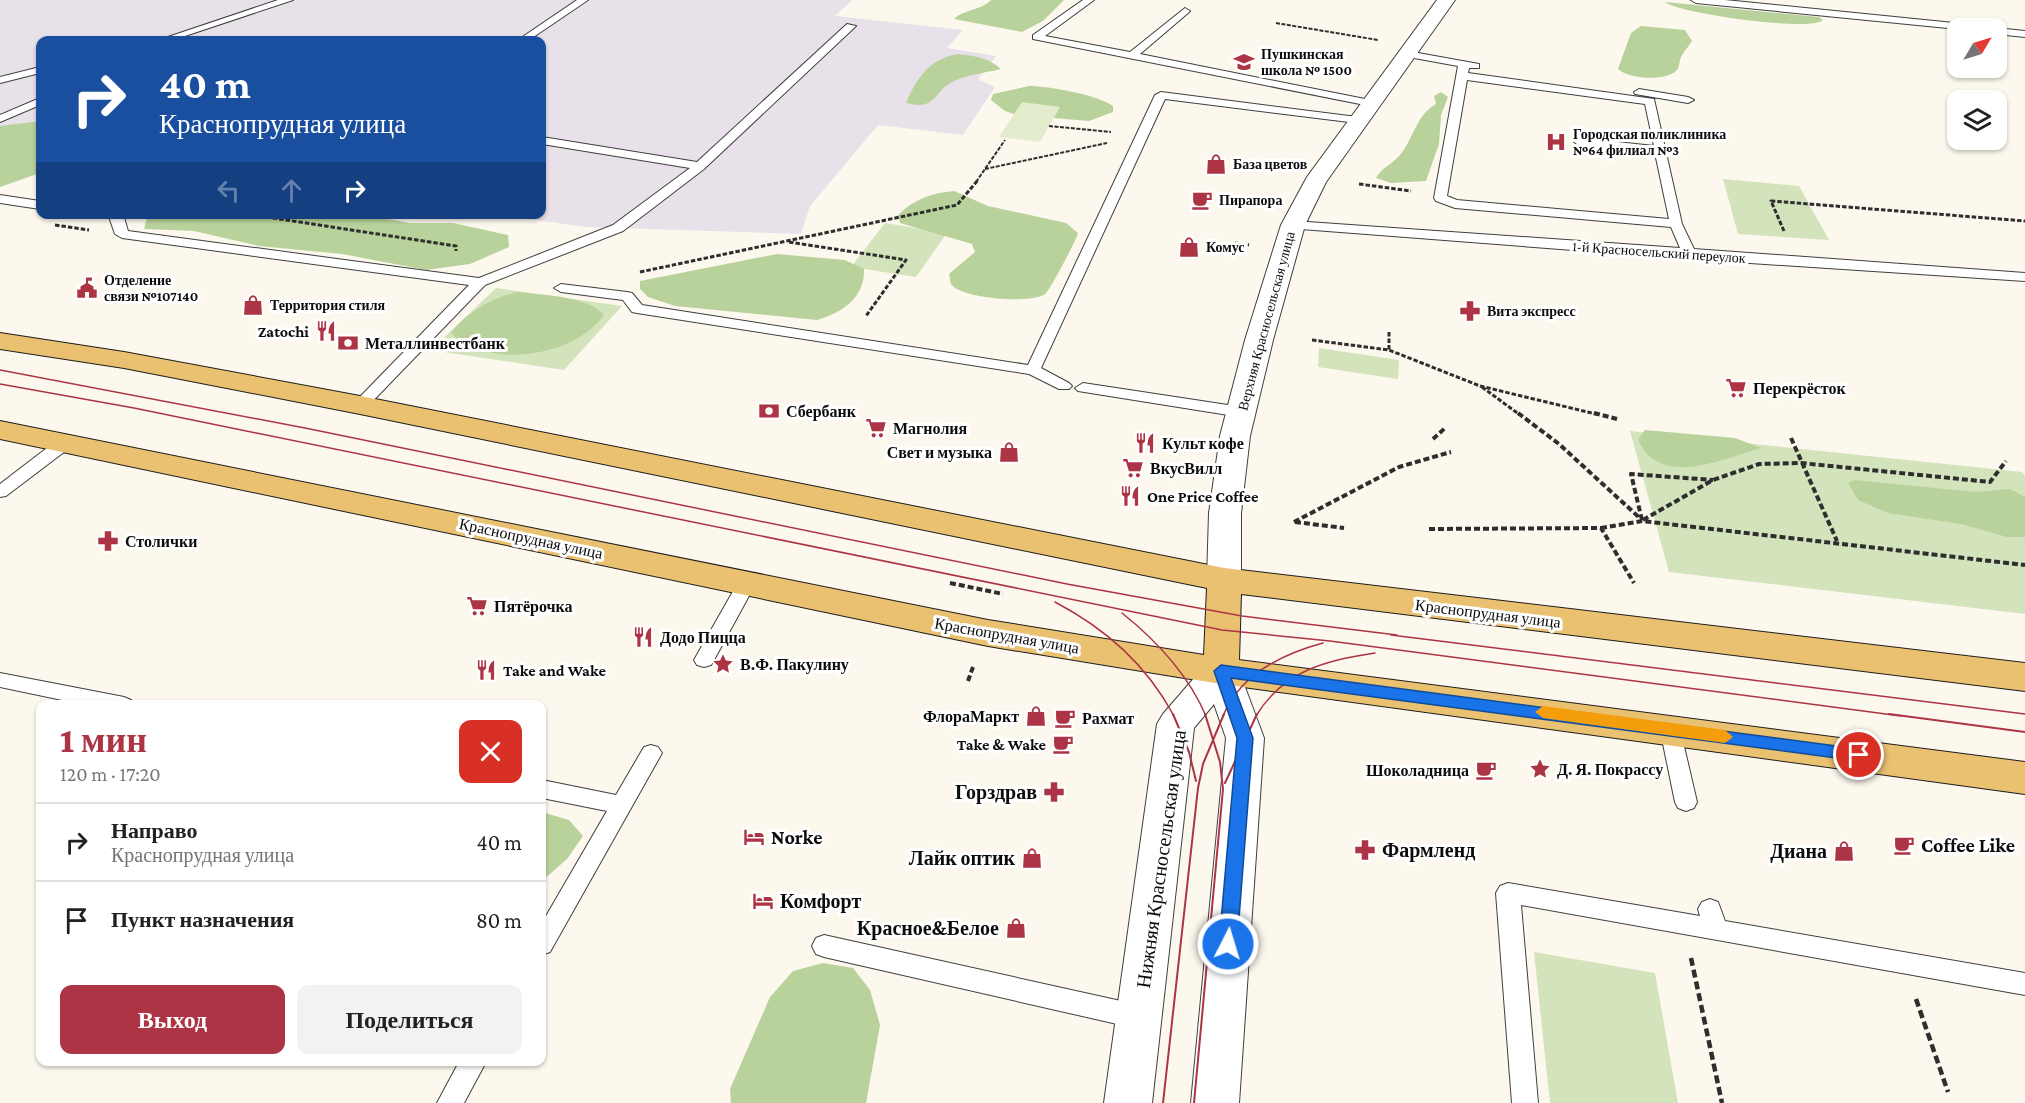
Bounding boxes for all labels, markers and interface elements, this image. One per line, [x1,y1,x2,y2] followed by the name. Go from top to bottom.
[1947,18,2007,78] north arrow
[1947,18,2007,150] map controls
[1261,46,1352,78] place label: Пушкинская школа № 1500
[1232,50,1256,74] school or university icon: Пушкинская школа № 1500
[60,60,138,138] icon: right
[159,60,251,107] text: 40 m
[1947,90,2007,150] button: layers
[159,109,406,139] text: Краснопрудная улица
[1573,126,1726,158] place label: Городская поликлиника №64 филиал №3
[1544,130,1568,154] hospital icon: Городская поликлиника №64 филиал №3
[1204,152,1228,176] shop icon: База цветов
[1233,156,1308,172] place label: База цветов
[212,174,245,207] icon: left
[275,174,308,207] icon: ahead
[338,174,371,207] icon: right
[1190,188,1214,212] cafe icon: Пирапора
[1219,192,1282,208] place label: Пирапора
[1234,229,1298,412] street label: Верхняя Красносельская улица
[1177,235,1201,259] shop icon: Комус
[1572,238,1746,266] street label: 1-й Красносельский переулок
[1206,239,1245,255] place label: Комус
[104,272,198,304] place label: Отделение связи №107140
[75,276,99,300] public building icon: Отделение связи №107140
[241,293,265,317] shop icon: Территория стиля
[270,297,385,313] place label: Территория стиля
[1458,299,1482,323] pharmacy icon: Вита экспресс
[1487,303,1576,319] place label: Вита экспресс
[314,319,338,343] restaurant icon: Zatochi
[258,323,309,340] place label: Zatochi
[336,331,360,355] bank icon: Металлинвестбанк
[365,335,506,352] place label: Металлинвестбанк
[1724,376,1748,400] supermarket icon: Перекрёсток
[1753,380,1847,398] place label: Перекрёсток
[757,399,781,423] bank icon: Сбербанк
[786,403,857,421] place label: Сбербанк
[864,416,888,440] supermarket icon: Магнолия
[893,420,968,437] place label: Магнолия
[1133,431,1157,455] restaurant icon: Культ кофе
[1162,435,1244,453] place label: Культ кофе
[997,440,1021,464] shop icon: Свет и музыка
[887,444,992,462] place label: Свет и музыка
[1121,456,1145,480] supermarket icon: ВкусВилл
[1150,460,1222,478] place label: ВкусВилл
[1118,484,1142,508] restaurant icon: One Price Coffee
[1147,488,1259,505] place label: One Price Coffee
[457,515,604,563] street label: Краснопрудная улица
[96,529,120,553] pharmacy icon: Столички
[125,533,197,550] place label: Столички
[465,594,489,618] supermarket icon: Пятёрочка
[1414,596,1562,632] street label: Краснопрудная улица
[494,598,573,616] place label: Пятёрочка
[933,614,1081,658] street label: Краснопрудная улица
[631,625,655,649] restaurant icon: Додо Пицца
[660,629,746,647] place label: Додо Пицца
[711,652,735,676] place icon: В.Ф. Пакулину
[740,656,849,674] place label: В.Ф. Пакулину
[474,658,498,682] restaurant icon: Take and Wake
[503,662,606,679] place label: Take and Wake
[1024,704,1048,728] shop icon: ФлораМаркт
[1053,706,1077,730] cafe icon: Рахмат
[923,708,1019,726] place label: ФлораМаркт
[1082,710,1134,727] place label: Рахмат
[60,720,147,760] text: 1 мин
[459,720,522,783] button: close
[1132,728,1191,990] street label: Нижняя Красносельская улица
[1833,729,1884,780] pin
[1051,732,1075,756] cafe icon: Take & Wake
[957,736,1047,753] place label: Take & Wake
[1842,738,1875,771] icon: arrive
[1528,757,1552,781] place icon: Д. Я. Покрассу
[1474,758,1498,782] cafe icon: Шоколадница
[1557,761,1663,779] place label: Д. Я. Покрассу
[1366,762,1469,779] place label: Шоколадница
[60,763,161,785] text: 120 m · 17:20
[1042,780,1066,804] pharmacy icon: Горздрав
[955,781,1037,804] place label: Горздрав
[111,818,197,843] text: Направо
[742,825,766,849] hotel icon: Norke
[60,826,93,859] icon: right
[771,826,823,848] place label: Norke
[477,830,522,855] text: 40 m
[1892,833,1916,857] cafe icon: Coffee Like
[1921,834,2015,856] place label: Coffee Like
[1353,838,1377,862] pharmacy icon: Фармленд
[1382,839,1475,862] place label: Фармленд
[1832,839,1856,863] shop icon: Диана
[1770,840,1827,863] place label: Диана
[111,844,294,866] text: Краснопрудная улица
[1020,846,1044,870] shop icon: Лайк оптик
[909,847,1015,869] place label: Лайк оптик
[751,889,775,913] hotel icon: Комфорт
[780,890,861,913] place label: Комфорт
[60,904,93,937] icon: arrive
[111,907,294,932] text: Пункт назначения
[476,908,522,933] text: 80 m
[1196,912,1260,976] position arrow
[1004,916,1028,940] shop icon: Красное&Белое
[857,917,999,940] place label: Красное&Белое
[60,985,285,1054] button: Выход
[297,985,522,1054] button: Поделиться

